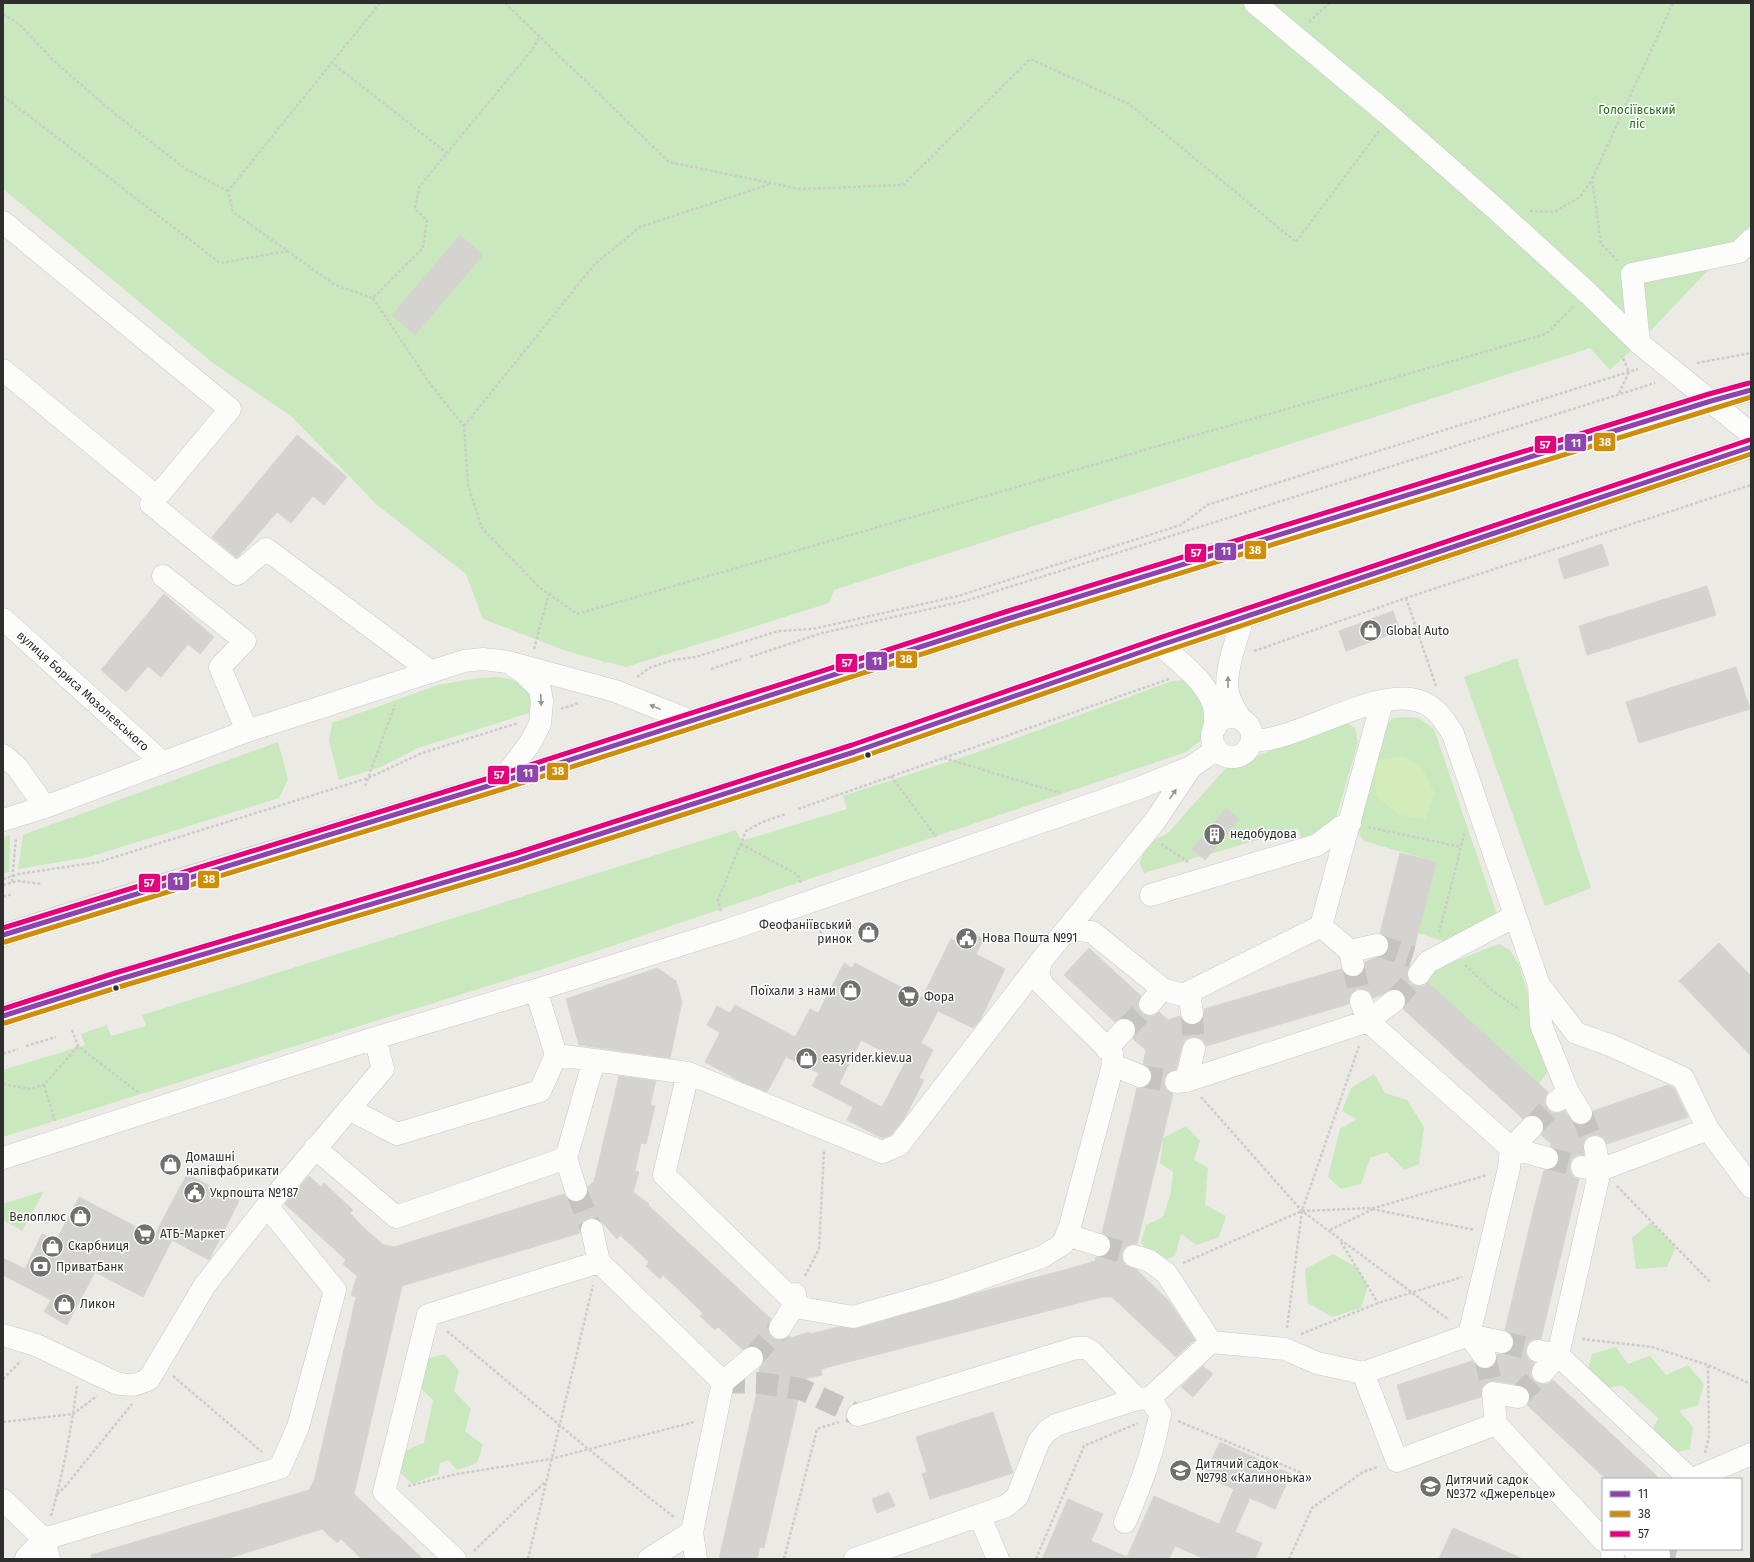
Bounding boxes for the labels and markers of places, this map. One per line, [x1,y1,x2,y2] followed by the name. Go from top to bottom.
[1357,618,1383,644] shop icon: Global Auto
[1386,624,1449,638] place label: Global Auto
[863,750,873,760] unlabelled marker
[1202,821,1228,847] building icon: недобудова
[1230,827,1297,841] place label: недобудова
[759,918,853,946] place label: Феофаніївський ринок
[855,919,881,945] shop icon: Феофаніївський ринок
[954,925,980,951] public building icon: Нова Пошта №91
[982,931,1078,945] place label: Нова Пошта №91
[838,978,864,1004] shop icon: Поїхали з нами
[111,983,121,993] unlabelled marker
[750,984,836,998] place label: Поїхали з нами
[895,984,921,1010] supermarket icon: Фора
[924,990,954,1004] place label: Фора
[794,1045,820,1071] shop icon: easyrider.kiev.ua
[822,1051,912,1065] place label: easyrider.kiev.ua
[185,1150,279,1178] place label: Домашні напівфабрикати
[157,1151,183,1177] shop icon: Домашні напівфабрикати
[181,1180,207,1206] public building icon: Укрпошта №187
[210,1186,298,1200] place label: Укрпошта №187
[68,1204,94,1230] shop icon: Велоплюс
[9,1210,66,1224] place label: Велоплюс
[132,1221,158,1247] supermarket icon: АТБ-Маркет
[160,1227,226,1241] place label: АТБ-Маркет
[40,1233,66,1259] shop icon: Скарбниця
[68,1239,129,1253] place label: Скарбниця
[28,1254,54,1280] bank icon: ПриватБанк
[56,1260,124,1274] place label: ПриватБанк
[51,1291,77,1317] shop icon: Ликон
[80,1297,115,1311] place label: Ликон
[1195,1457,1312,1485] place label: Дитячий садок №798 «Калинонька»
[1167,1458,1193,1484] school or university icon: Дитячий садок №798 «Калинонька»
[1445,1473,1556,1501] place label: Дитячий садок №372 «Джерельце»
[1417,1474,1443,1500] school or university icon: Дитячий садок №372 «Джерельце»

